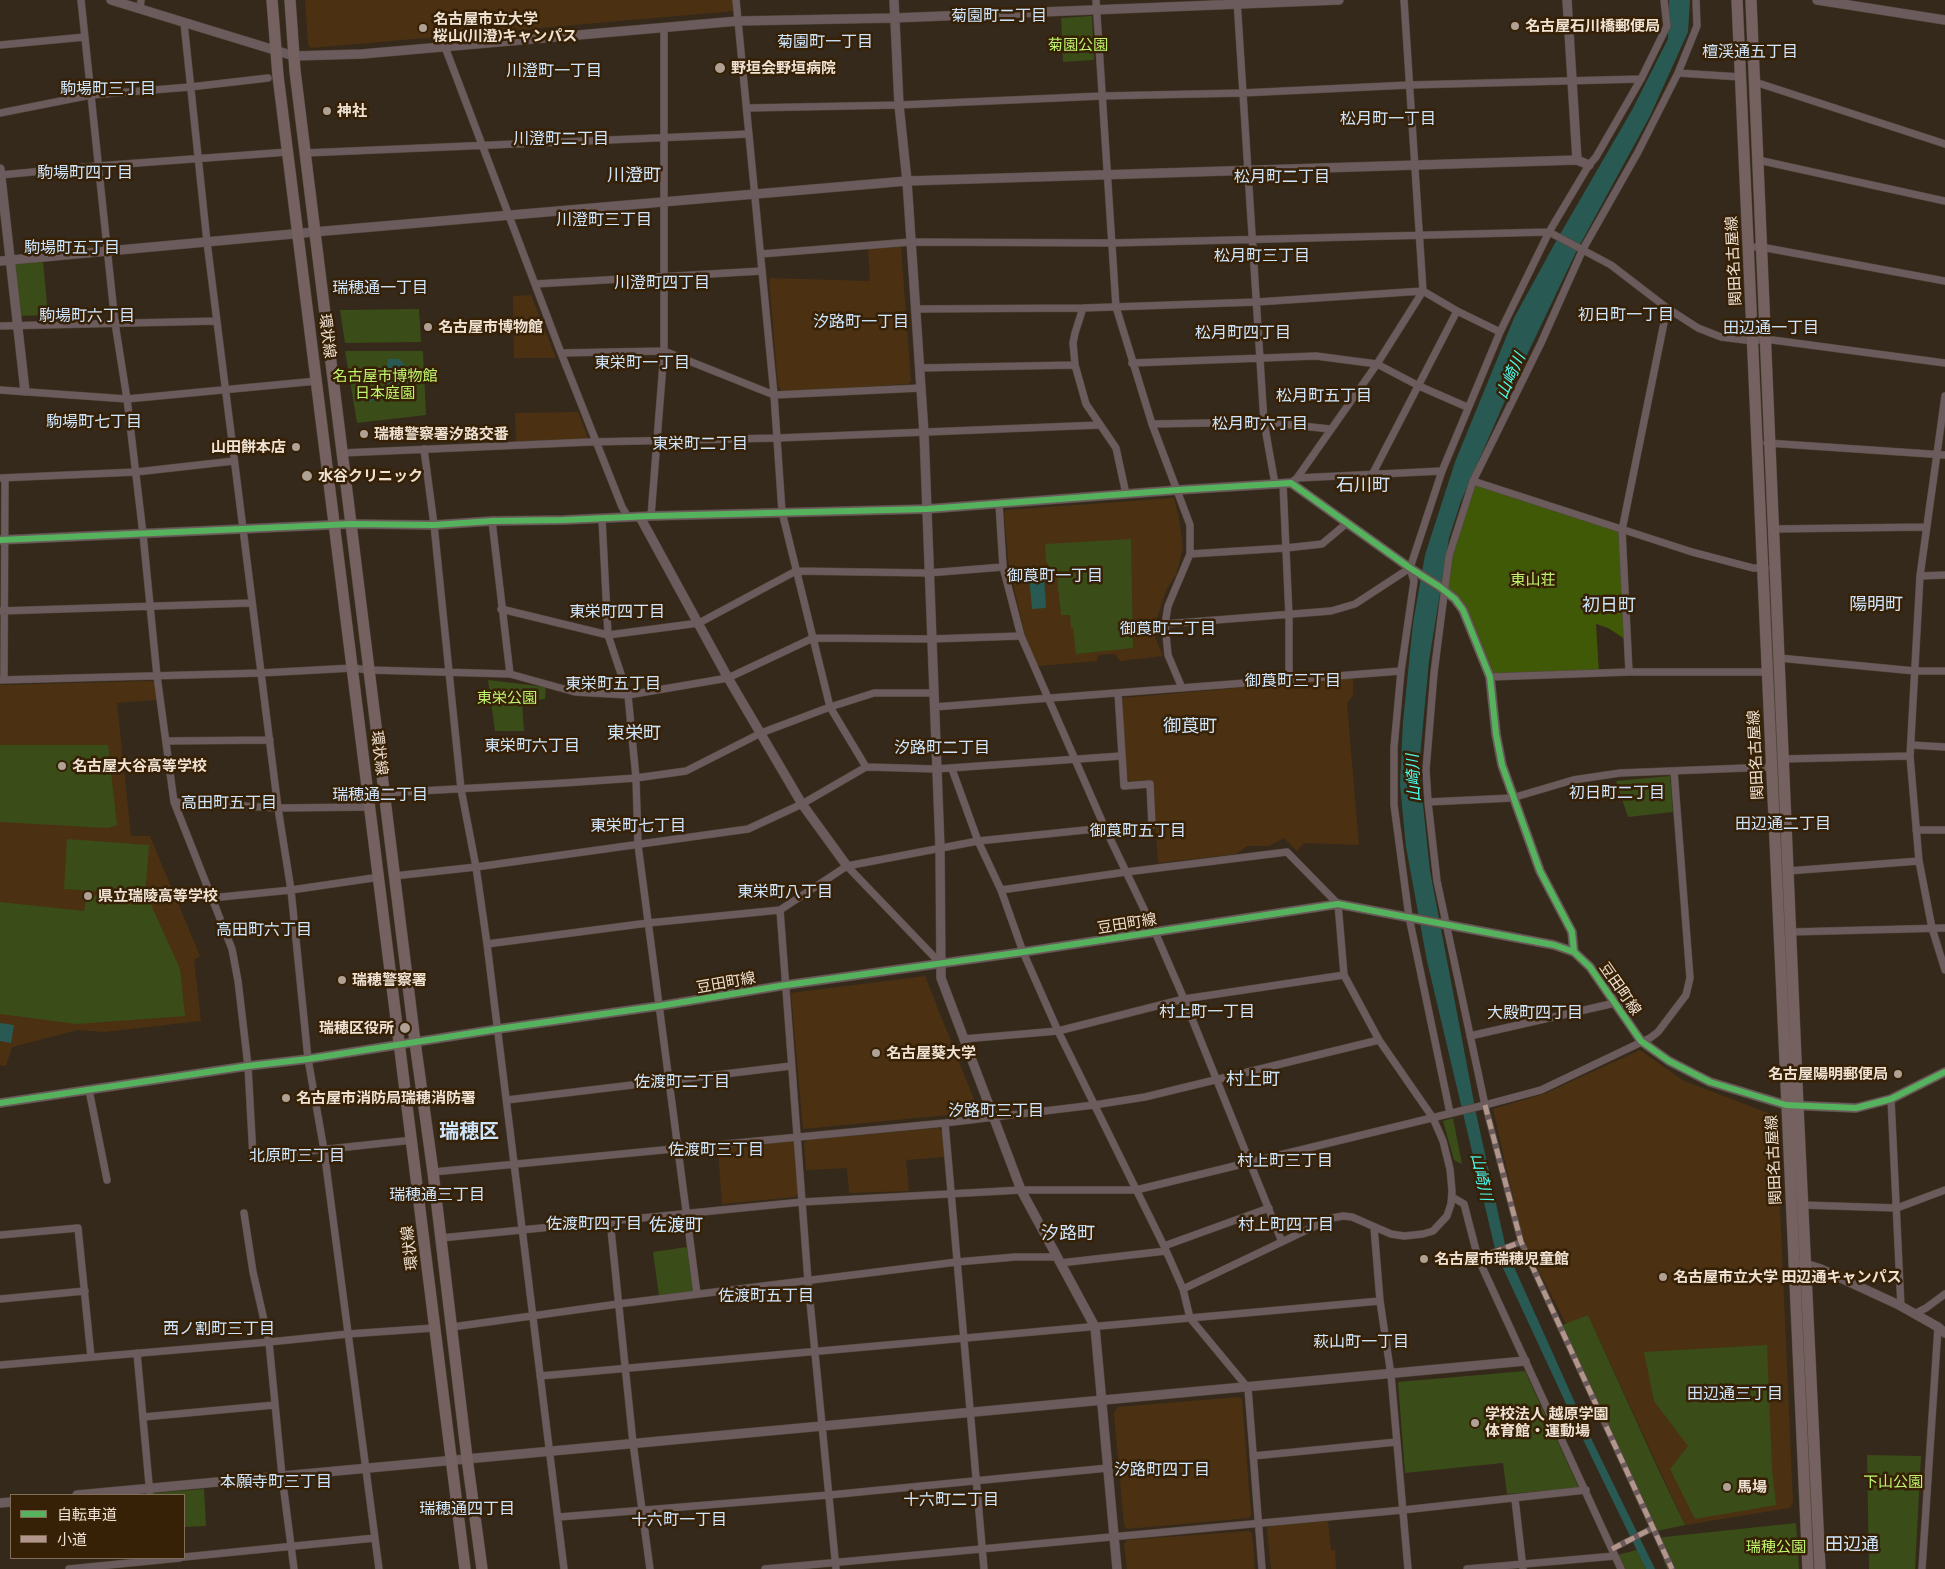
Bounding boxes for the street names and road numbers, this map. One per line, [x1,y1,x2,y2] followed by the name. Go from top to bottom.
[1723,216,1745,306] street label: 関田名古屋線
[315,313,339,359] street label: 環状線
[1745,710,1767,800] street label: 関田名古屋線
[367,730,391,776] street label: 環状線
[1096,910,1158,938] street label: 豆田町線
[1595,959,1645,1019] street label: 豆田町線
[695,969,757,997] street label: 豆田町線
[1763,1115,1785,1205] street label: 関田名古屋線
[398,1225,422,1271] street label: 環状線

